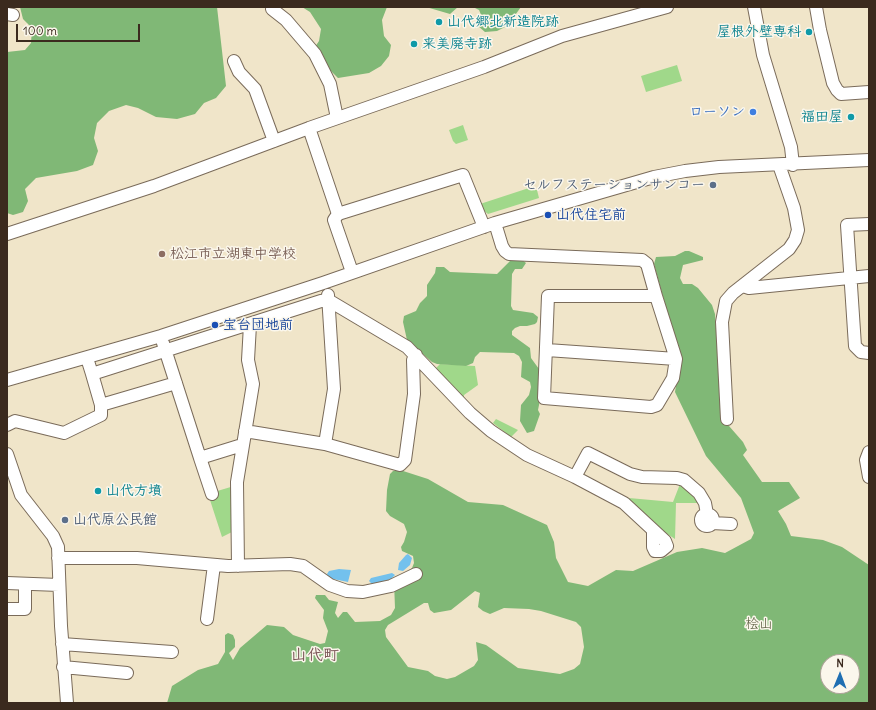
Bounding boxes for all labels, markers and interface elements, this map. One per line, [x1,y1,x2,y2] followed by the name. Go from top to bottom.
[447,14,559,30] place label: 山代郷北新造院跡
[18,16,142,42] scale bar
[434,17,444,27] marker: 山代郷北新造院跡
[23,23,57,38] text: 100 m
[717,24,801,40] place label: 屋根外壁専科
[804,27,814,37] marker: 屋根外壁専科
[422,36,492,52] place label: 来美廃寺跡
[409,39,419,49] marker: 来美廃寺跡
[689,104,745,120] place label: ローソン
[748,107,758,117] marker: ローソン
[801,109,843,125] place label: 福田屋
[846,112,856,122] marker: 福田屋
[523,177,705,193] place label: セルフステーションサンコー
[708,180,718,190] marker: セルフステーションサンコー
[556,207,626,223] place label: 山代住宅前
[543,210,553,220] marker: 山代住宅前
[170,246,296,262] place label: 松江市立湖東中学校
[157,249,167,259] marker: 松江市立湖東中学校
[223,317,293,333] place label: 宝台団地前
[210,320,220,330] marker: 宝台団地前
[106,483,162,499] place label: 山代方墳
[93,486,103,496] marker: 山代方墳
[73,512,157,528] place label: 山代原公民館
[60,515,70,525] marker: 山代原公民館
[745,616,773,632] park label: 桧山
[291,645,339,665] district label: 山代町
[820,654,860,694] north arrow
[836,656,844,670] text: N

